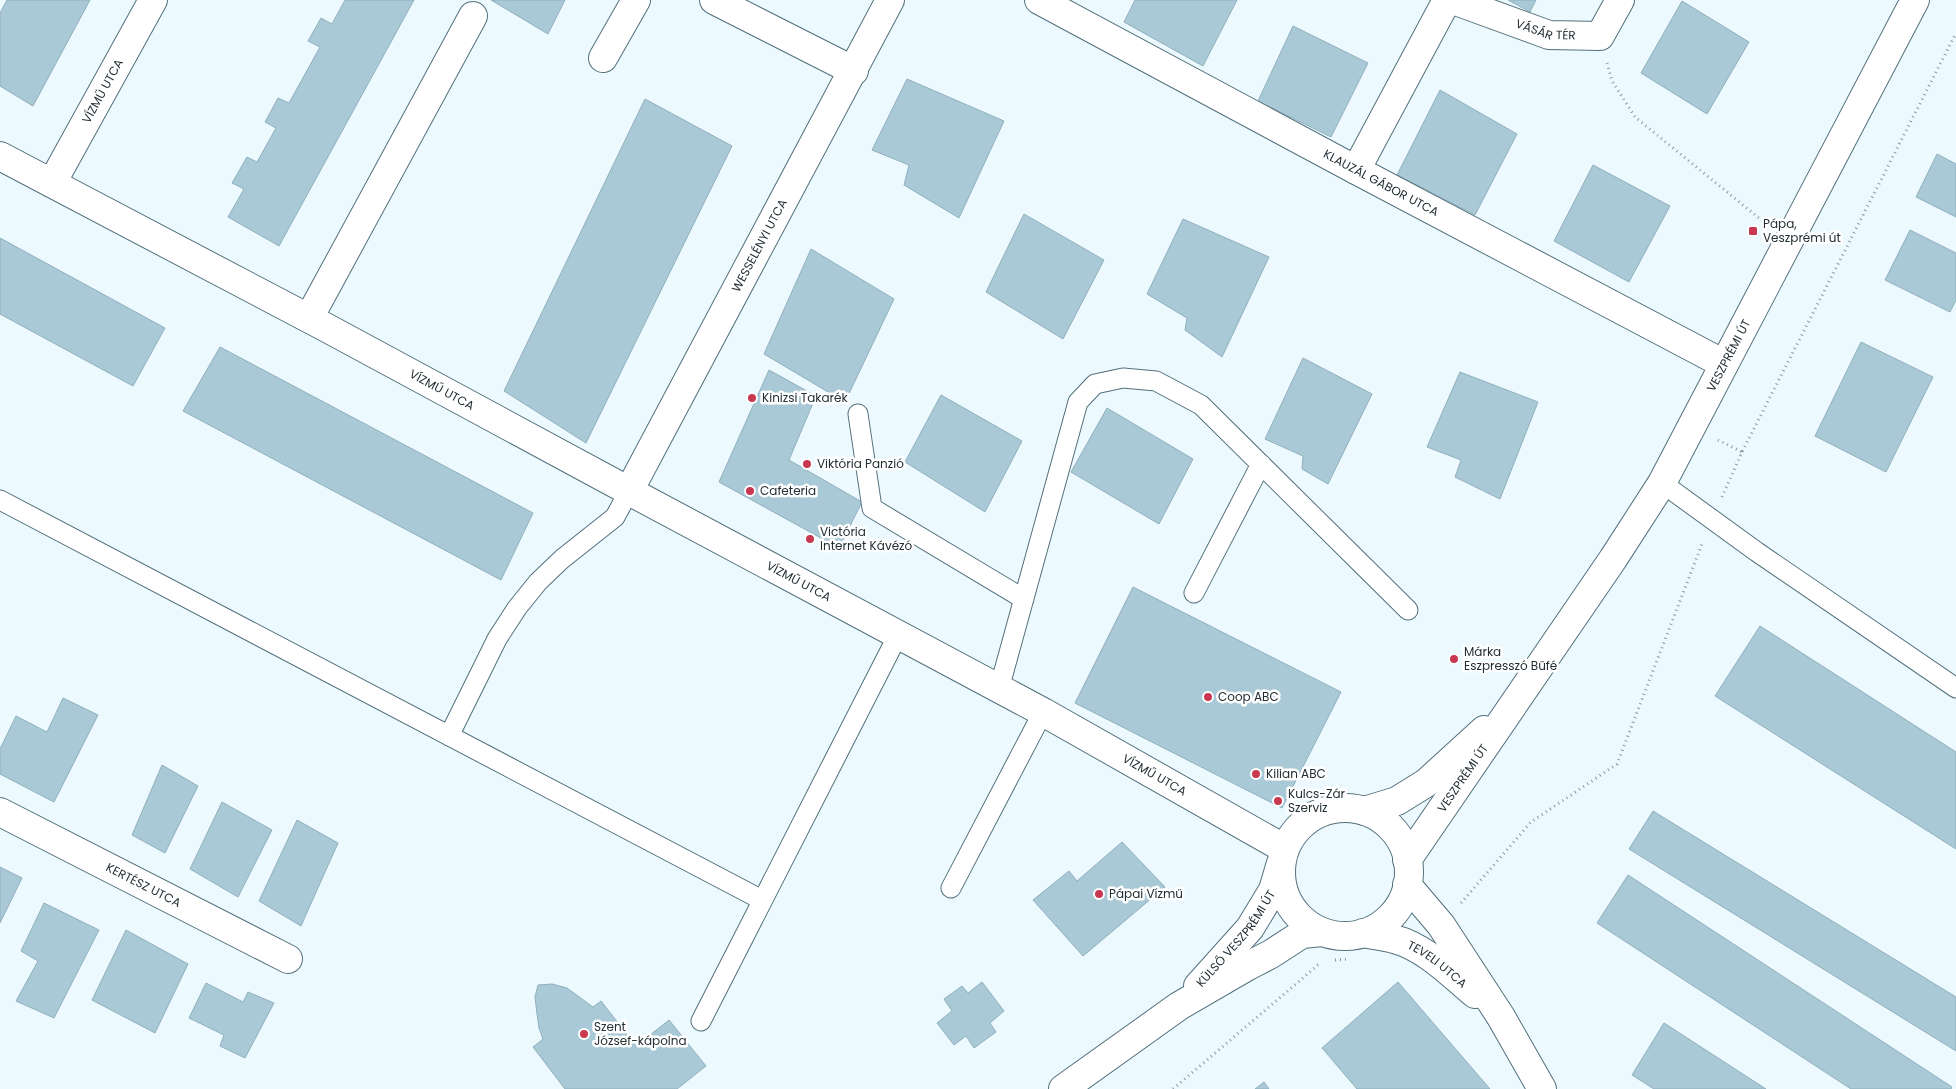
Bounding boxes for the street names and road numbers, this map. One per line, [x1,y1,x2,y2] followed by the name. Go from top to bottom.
[1513,15,1576,44] street label: VÁSÁR TÉR
[78,56,127,126] street label: VÍZMŰ UTCA
[1321,145,1442,220] street label: KLAUZÁL GÁBOR UTCA
[727,196,791,295] street label: WESSELÉNYI UTCA
[1702,316,1754,394] street label: VESZPRÉMI ÚT
[407,365,477,414] street label: VÍZMŰ UTCA
[763,557,834,605] street label: VÍZMŰ UTCA
[1433,740,1492,816] street label: VESZPRÉMI ÚT
[1120,750,1190,800] street label: VÍZMŰ UTCA
[103,859,184,911] street label: KERTÉSZ UTCA
[1192,886,1279,990] street label: KÜLSŐ VESZPRÉMI ÚT
[1405,936,1471,992] street label: TEVELI UTCA

